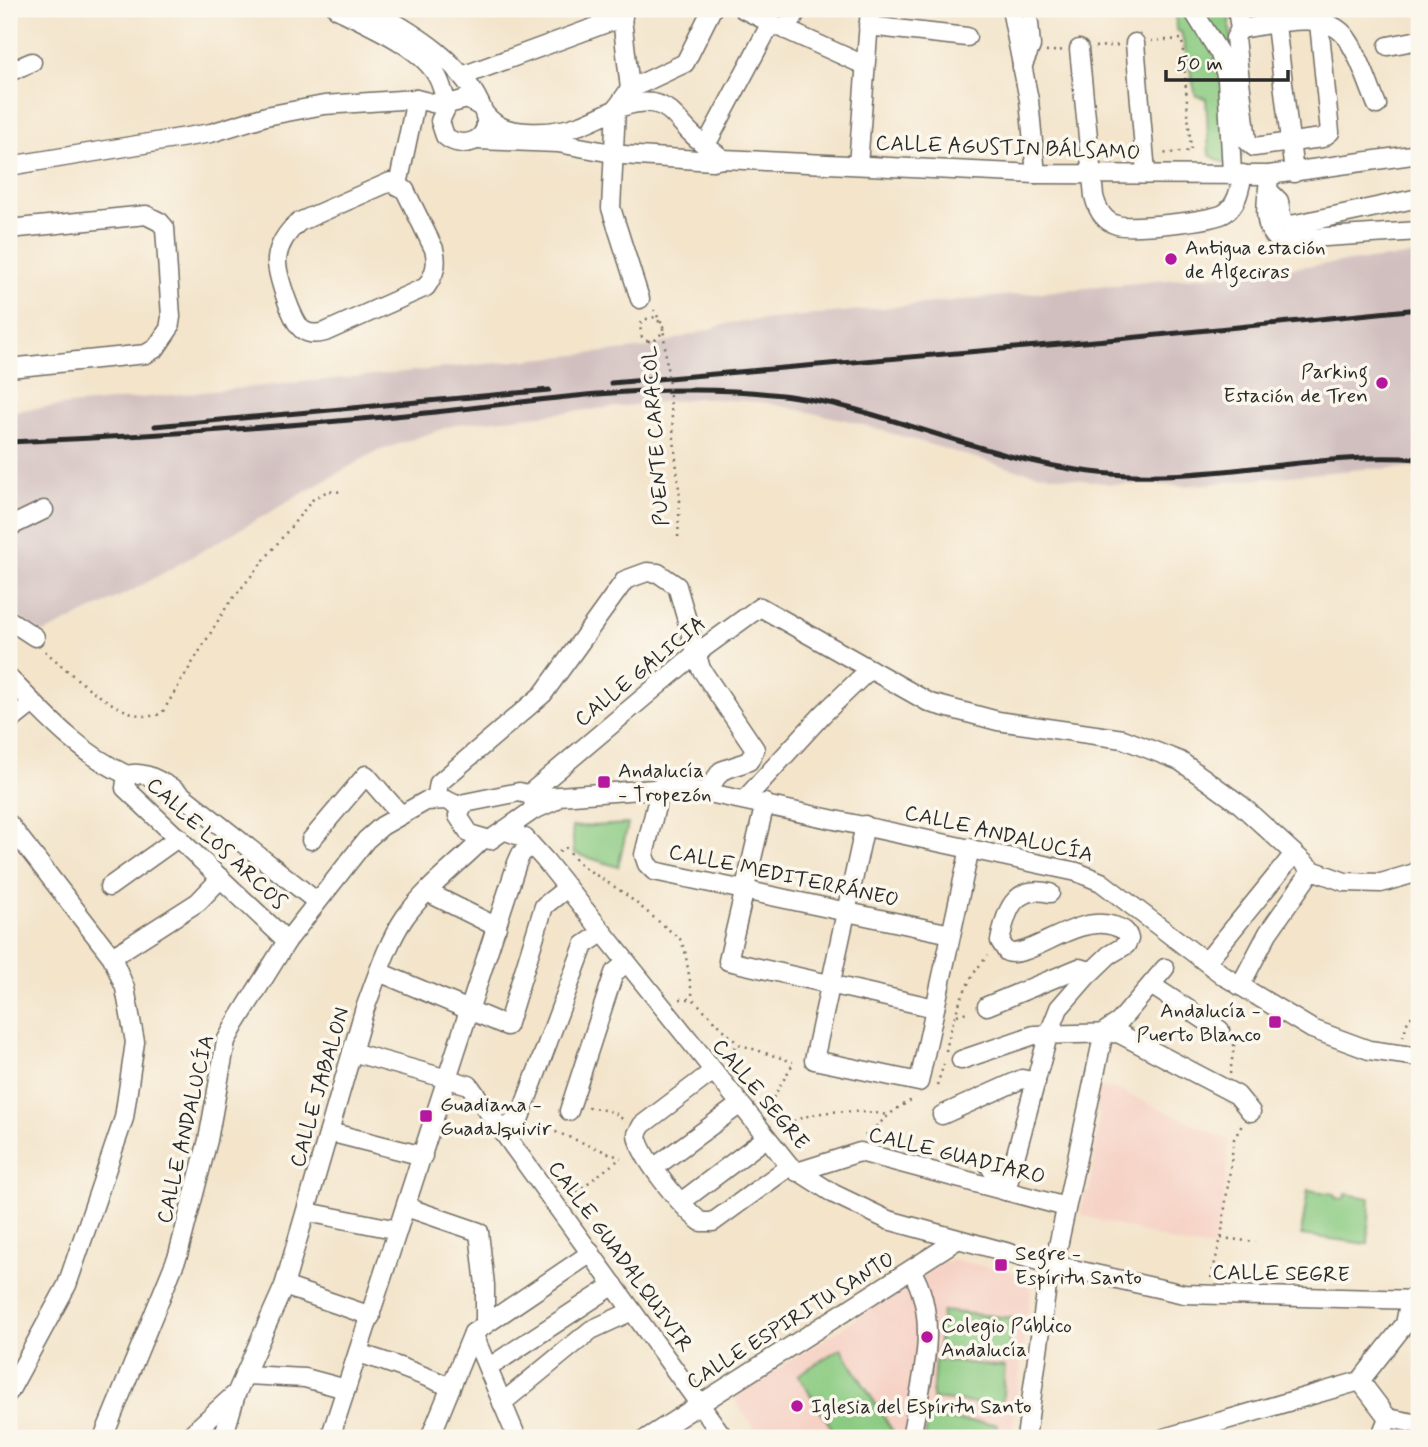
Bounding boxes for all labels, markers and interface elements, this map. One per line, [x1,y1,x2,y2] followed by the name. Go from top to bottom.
[1166,38,1288,82] scale bar
[1176,50,1223,78] text: 50 m
[875,129,1141,167] street label: CALLE AGUSTIN BÁLSAMO
[1185,234,1326,288] place label: Antigua estación de Algeciras
[1163,251,1179,267] marker: Antigua estación de Algeciras
[636,345,676,527] street label: PUENTE CARACOL
[1223,358,1368,410] place label: Parking Estación de Tren
[1374,375,1390,391] marker: Parking Estación de Tren
[569,610,712,733] street label: CALLE GALICIA
[618,757,712,809] place label: Andalucía - Tropezón
[140,771,293,916] street label: CALLE LOS ARCOS
[596,774,612,790] marker: Andalucía - Tropezón
[902,799,1096,869] street label: CALLE ANDALUCÍA
[666,838,901,914] street label: CALLE MEDITERRÁNEO
[1137,997,1261,1049] place label: Andalucía - Puerto Blanco
[284,1004,356,1171] street label: CALLE JABALON
[1267,1014,1283,1030] marker: Andalucía - Puerto Blanco
[151,1032,221,1226] street label: CALLE ANDALUCÍA
[705,1033,815,1156] street label: CALLE SEGRE
[440,1091,552,1143] place label: Guadiana - Guadalquivir
[418,1108,434,1124] marker: Guadiana - Guadalquivir
[865,1120,1048,1191] street label: CALLE GUADIARO
[541,1155,699,1358] street label: CALLE GUADALQUIVIR
[1015,1240,1142,1292] place label: Segre - Espíritu Santo
[681,1245,900,1396] street label: CALLE ESPIRITU SANTO
[993,1257,1009,1273] marker: Segre - Espíritu Santo
[1212,1259,1350,1289] street label: CALLE SEGRE
[941,1312,1072,1364] place label: Colegio Público Andalucía
[919,1329,935,1345] marker: Colegio Público Andalucía
[811,1393,1032,1421] place label: Iglesia del Espíritu Santo
[789,1398,805,1414] marker: Iglesia del Espíritu Santo

